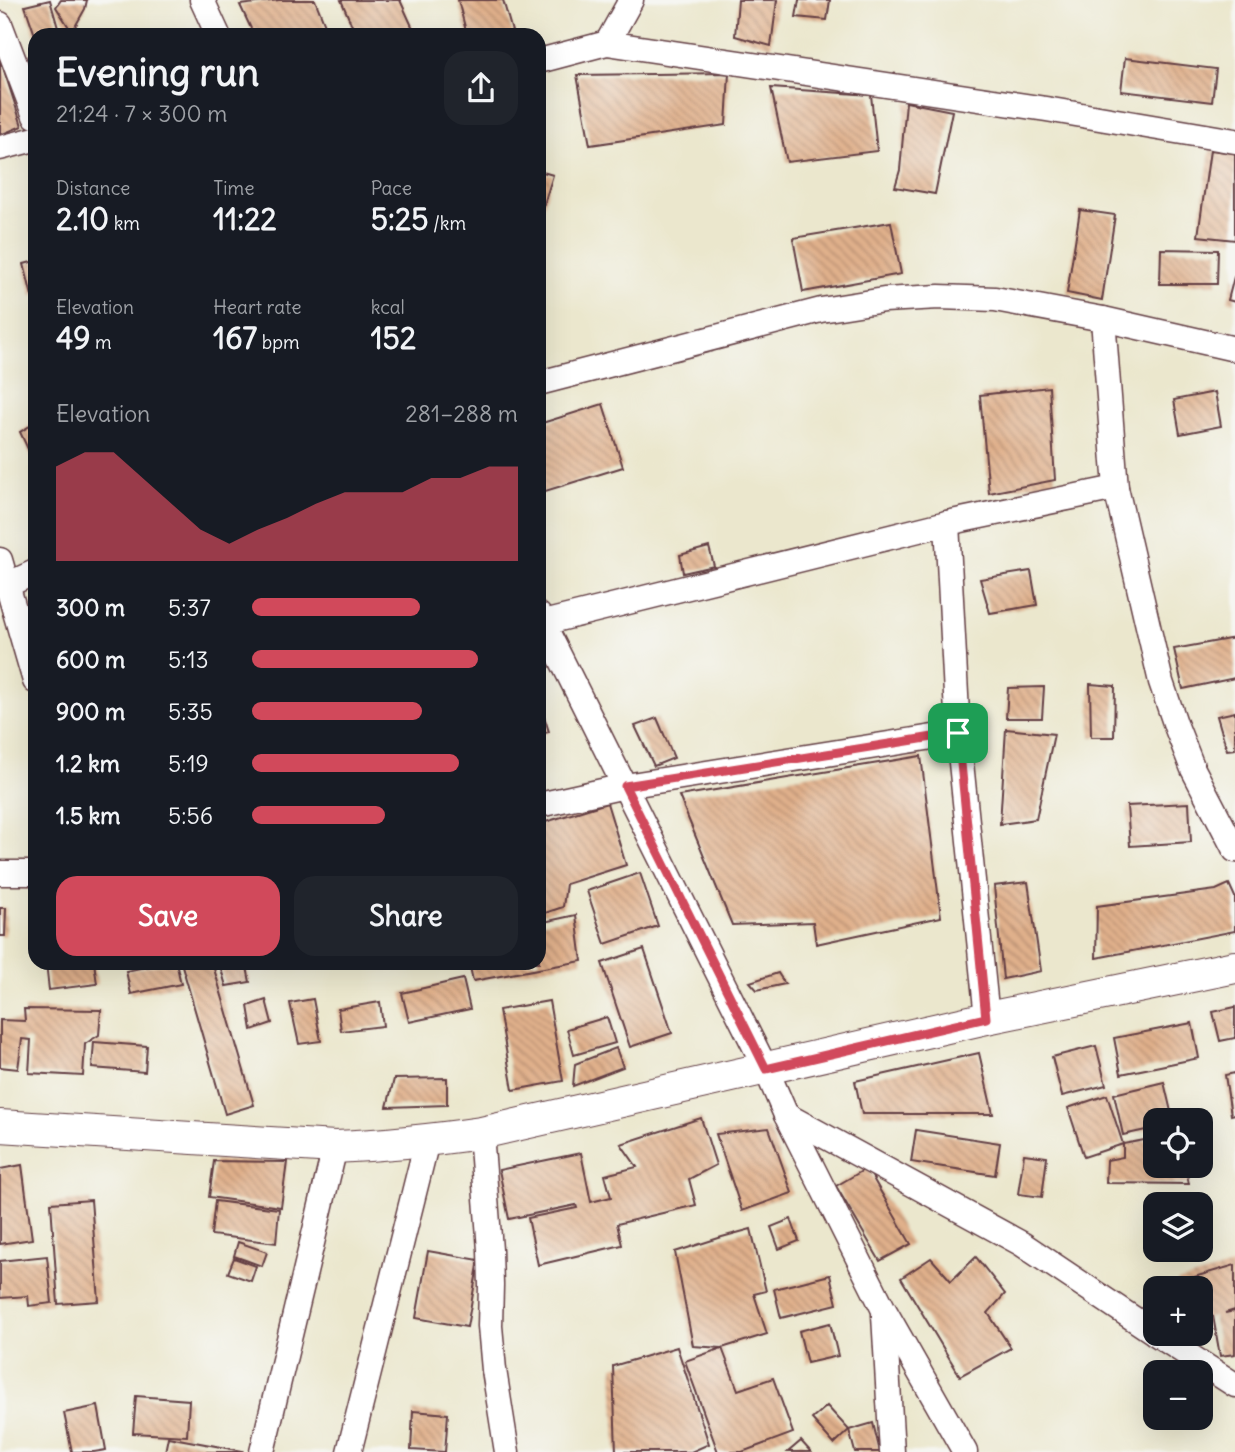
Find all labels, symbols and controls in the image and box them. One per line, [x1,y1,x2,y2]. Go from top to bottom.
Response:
text: Evening run [56,49,259,96]
button: share [444,51,518,125]
text: 21:24 · 7 × 300 m [56,99,227,128]
text: Distance [56,176,130,200]
text: Time [213,176,254,200]
text: Pace [371,176,412,200]
text: 2.10 [56,200,109,238]
text: 11:22 [213,200,277,238]
text: 5:25 [371,200,428,238]
text: km [109,211,140,235]
text: /km [428,211,466,235]
text: Elevation [56,295,134,319]
text: Heart rate [213,295,301,319]
text: kcal [371,295,405,319]
text: 49 [56,319,91,357]
text: 167 [213,319,257,357]
text: 152 [371,319,416,357]
text: m [91,330,112,354]
text: bpm [257,330,300,354]
text: Elevation [56,399,150,428]
text: 281–288 m [405,399,518,428]
text: 300 m [56,593,125,622]
text: 5:37 [168,593,211,622]
text: 600 m [56,645,125,674]
text: 5:13 [168,645,209,674]
text: 900 m [56,697,125,726]
text: 5:35 [168,697,213,726]
pin [928,703,988,763]
icon: arrive [939,714,977,752]
text: 1.2 km [56,749,120,778]
text: 5:19 [168,749,209,778]
text: 1.5 km [56,801,121,830]
text: 5:56 [168,801,213,830]
button: Save [56,876,280,956]
button: Share [294,876,518,956]
map controls [1143,1108,1213,1430]
button: locate [1143,1108,1213,1178]
button: layers [1143,1192,1213,1262]
button: + [1143,1276,1213,1346]
button: − [1143,1360,1213,1430]

